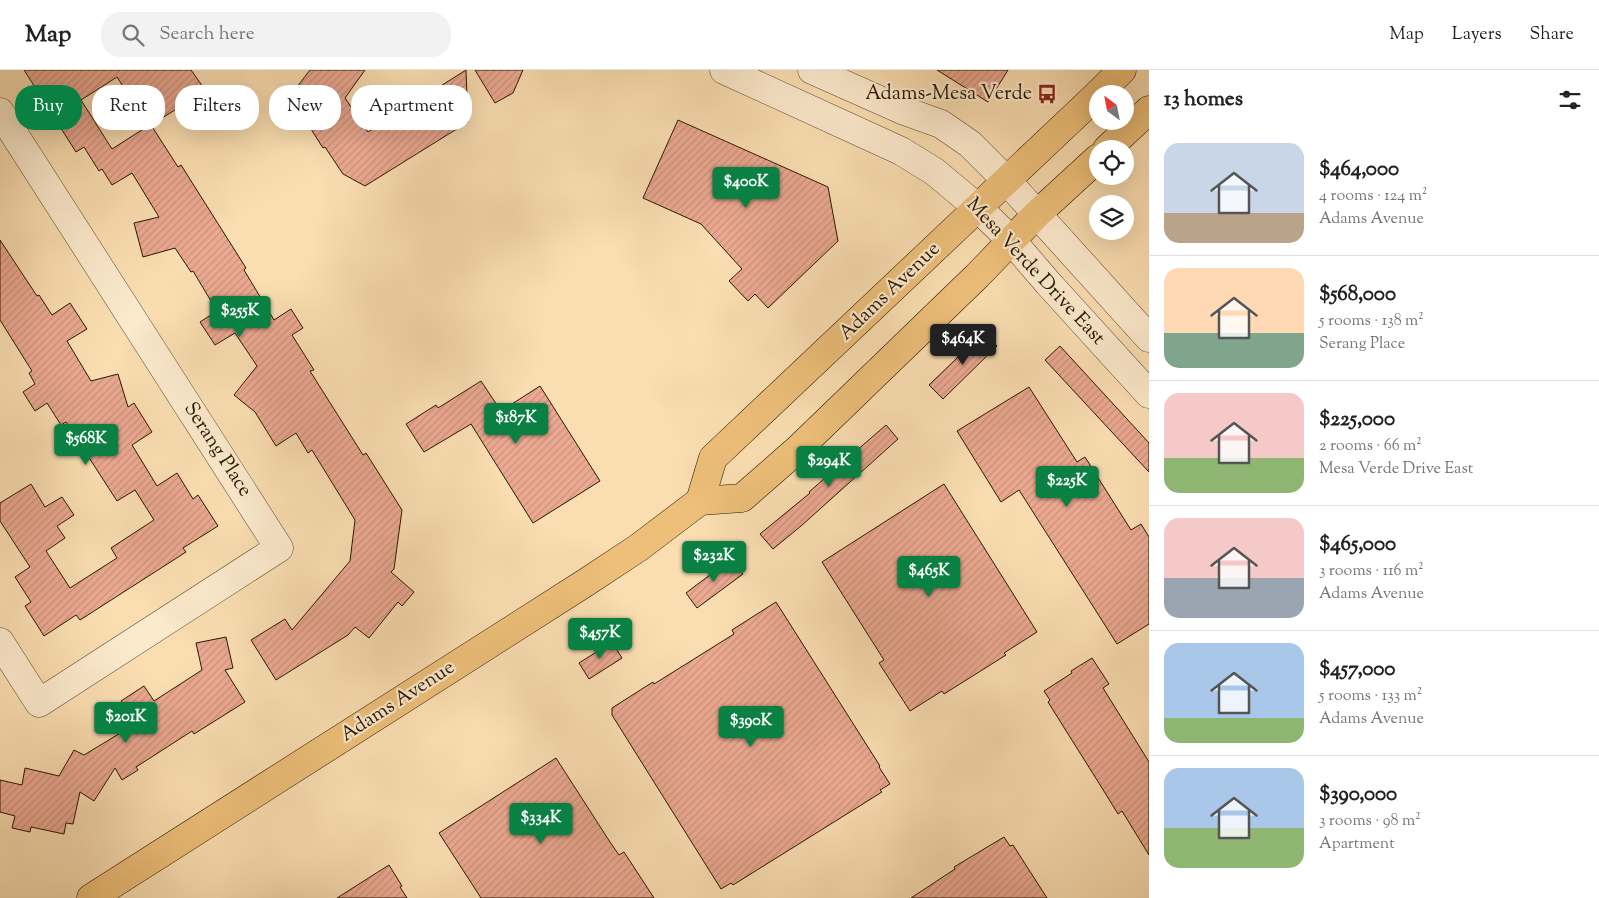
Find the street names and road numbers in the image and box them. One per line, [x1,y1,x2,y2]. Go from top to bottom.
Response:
street label: Mesa Verde Drive East [959,192,1111,353]
street label: Adams Avenue [833,236,947,348]
street label: Serang Place [175,397,259,503]
street label: Adams Avenue [335,654,461,750]

